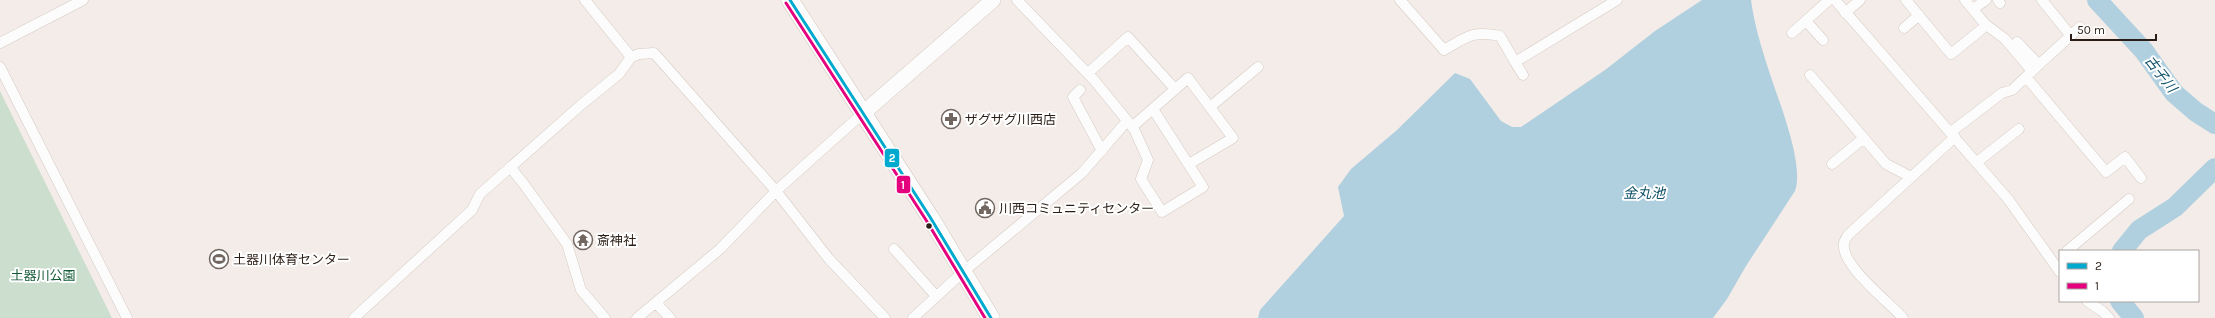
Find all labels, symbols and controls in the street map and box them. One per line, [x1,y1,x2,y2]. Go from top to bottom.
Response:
scale bar [2071,16,2156,42]
text: 50 m [2077,23,2105,37]
water label: 古子川 [2141,53,2181,98]
pharmacy icon: ザグザグ川西店 [940,108,962,130]
place label: ザグザグ川西店 [965,112,1056,127]
line badge: 2 [884,148,900,168]
text: 2 [889,152,896,165]
line badge: 1 [896,175,911,194]
text: 1 [901,179,905,192]
water label: 金丸池 [1623,185,1667,202]
public building icon: 川西コミュニティセンター [974,197,996,219]
place label: 川西コミュニティセンター [999,201,1154,216]
unlabelled marker [924,221,934,231]
temple icon: 斎神社 [572,229,594,251]
place label: 斎神社 [597,233,636,248]
sports icon: 土器川体育センター [208,248,230,270]
legend [2059,250,2199,302]
place label: 土器川体育センター [233,252,350,267]
text: 2 [2095,259,2102,273]
park label: 土器川公園 [10,268,76,283]
text: 1 [2095,279,2099,293]

